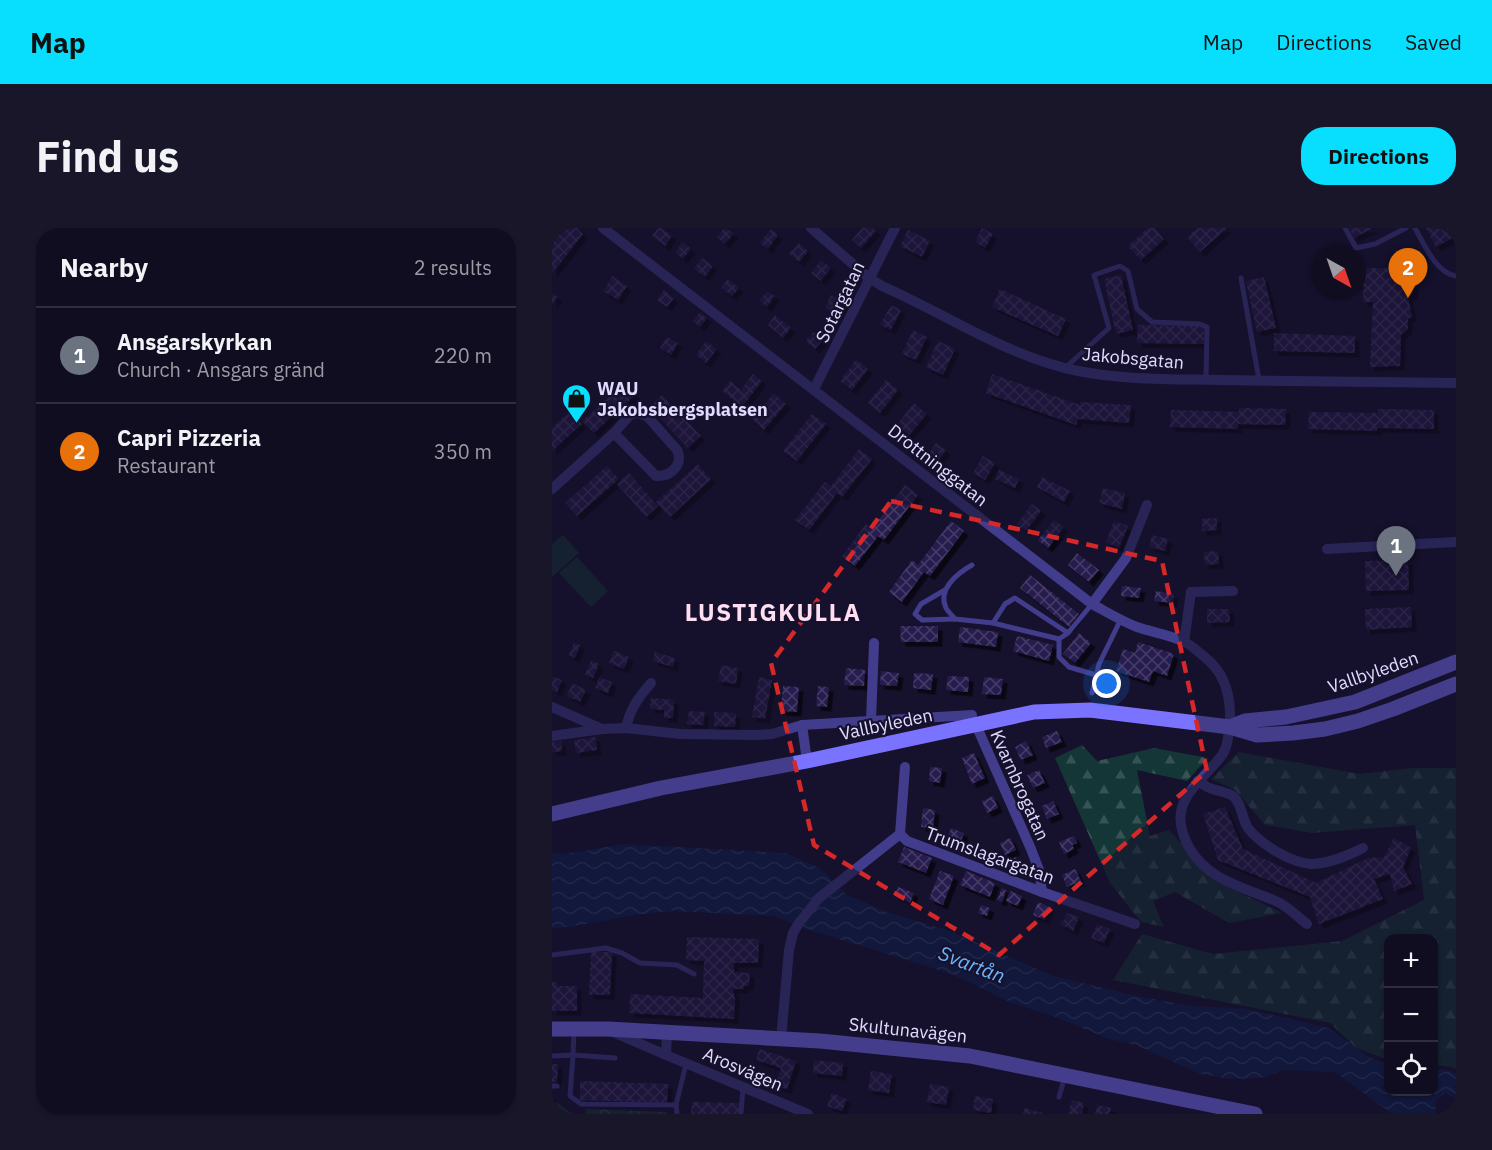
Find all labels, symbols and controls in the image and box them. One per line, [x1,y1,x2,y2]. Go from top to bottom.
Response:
text: Map [30,24,86,61]
text: Map [1203,28,1243,56]
text: Directions [1276,28,1372,56]
text: Saved [1405,28,1462,56]
button: Directions [1301,127,1456,185]
text: Find us [36,129,179,184]
north arrow [1312,246,1366,300]
pin: 2 [1388,248,1428,298]
text: Nearby [60,250,148,284]
text: 2 results [414,254,492,281]
street label: Sotargatan [810,257,870,347]
text: Ansgarskyrkan [117,327,272,356]
text: 1 [74,342,86,369]
text: 220 m [434,342,492,369]
street label: Jakobsgatan [1081,342,1185,374]
text: Church · Ansgars gränd [117,356,325,383]
place label: WAU Jakobsbergsplatsen [597,377,768,421]
shop icon: WAU Jakobsbergsplatsen [560,382,592,424]
street label: Drottninggatan [883,419,993,511]
text: Capri Pizzeria [117,423,261,452]
text: 2 [74,438,86,465]
text: 350 m [434,438,492,465]
text: Restaurant [117,452,215,479]
pin: 1 [1376,526,1416,576]
district label: LUSTIGKULLA [685,596,861,628]
street label: Vallbyleden [1325,646,1421,698]
your location [1092,669,1121,698]
street label: Vallbyleden [837,703,935,745]
street label: Kvarnbrogatan [985,726,1055,844]
street label: Trumslagargatan [922,821,1058,889]
map controls [1384,934,1438,1096]
button: + [1384,934,1438,988]
water label: Svartån [935,939,1009,989]
button: − [1384,988,1438,1042]
street label: Skultunavägen [848,1012,968,1048]
street label: Arosvägen [700,1042,786,1096]
button: locate [1384,1042,1438,1096]

